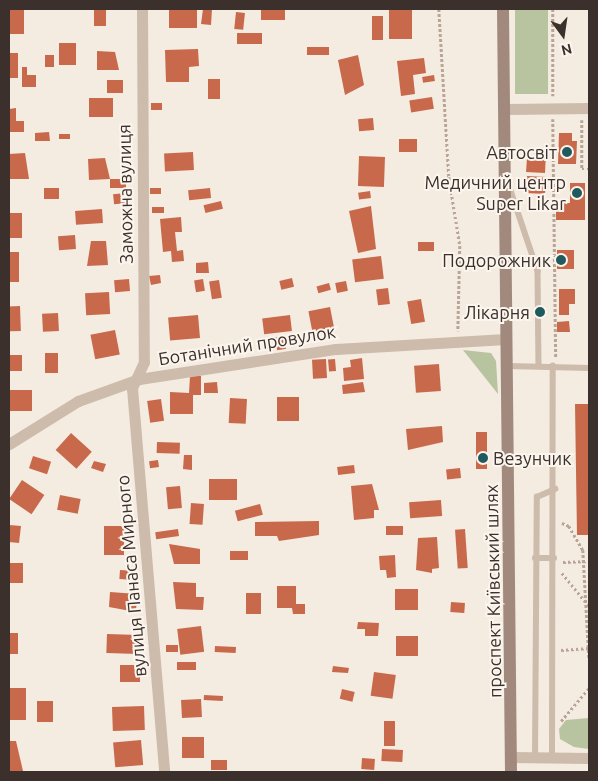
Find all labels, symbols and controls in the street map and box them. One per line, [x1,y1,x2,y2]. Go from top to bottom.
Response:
north arrow [538,10,588,60]
text: N [560,41,574,59]
street label: Заможна вулиця [113,124,137,264]
place label: Автосвіт [486,141,557,163]
marker: Автосвіт [561,146,573,158]
place label: Медичний центр Super Likar [424,172,566,214]
marker: Медичний центр Super Likar [570,186,584,200]
place label: Подорожник [442,249,551,271]
marker: Подорожник [555,254,567,266]
place label: Лікарня [464,301,530,323]
marker: Лікарня [534,306,546,318]
street label: Ботанічний провулок [157,320,337,370]
place label: Везунчик [493,447,572,469]
marker: Везунчик [477,452,489,464]
street label: вулиця Панаса Мирного [111,474,151,678]
street label: проспект Київський шлях [480,484,506,698]

